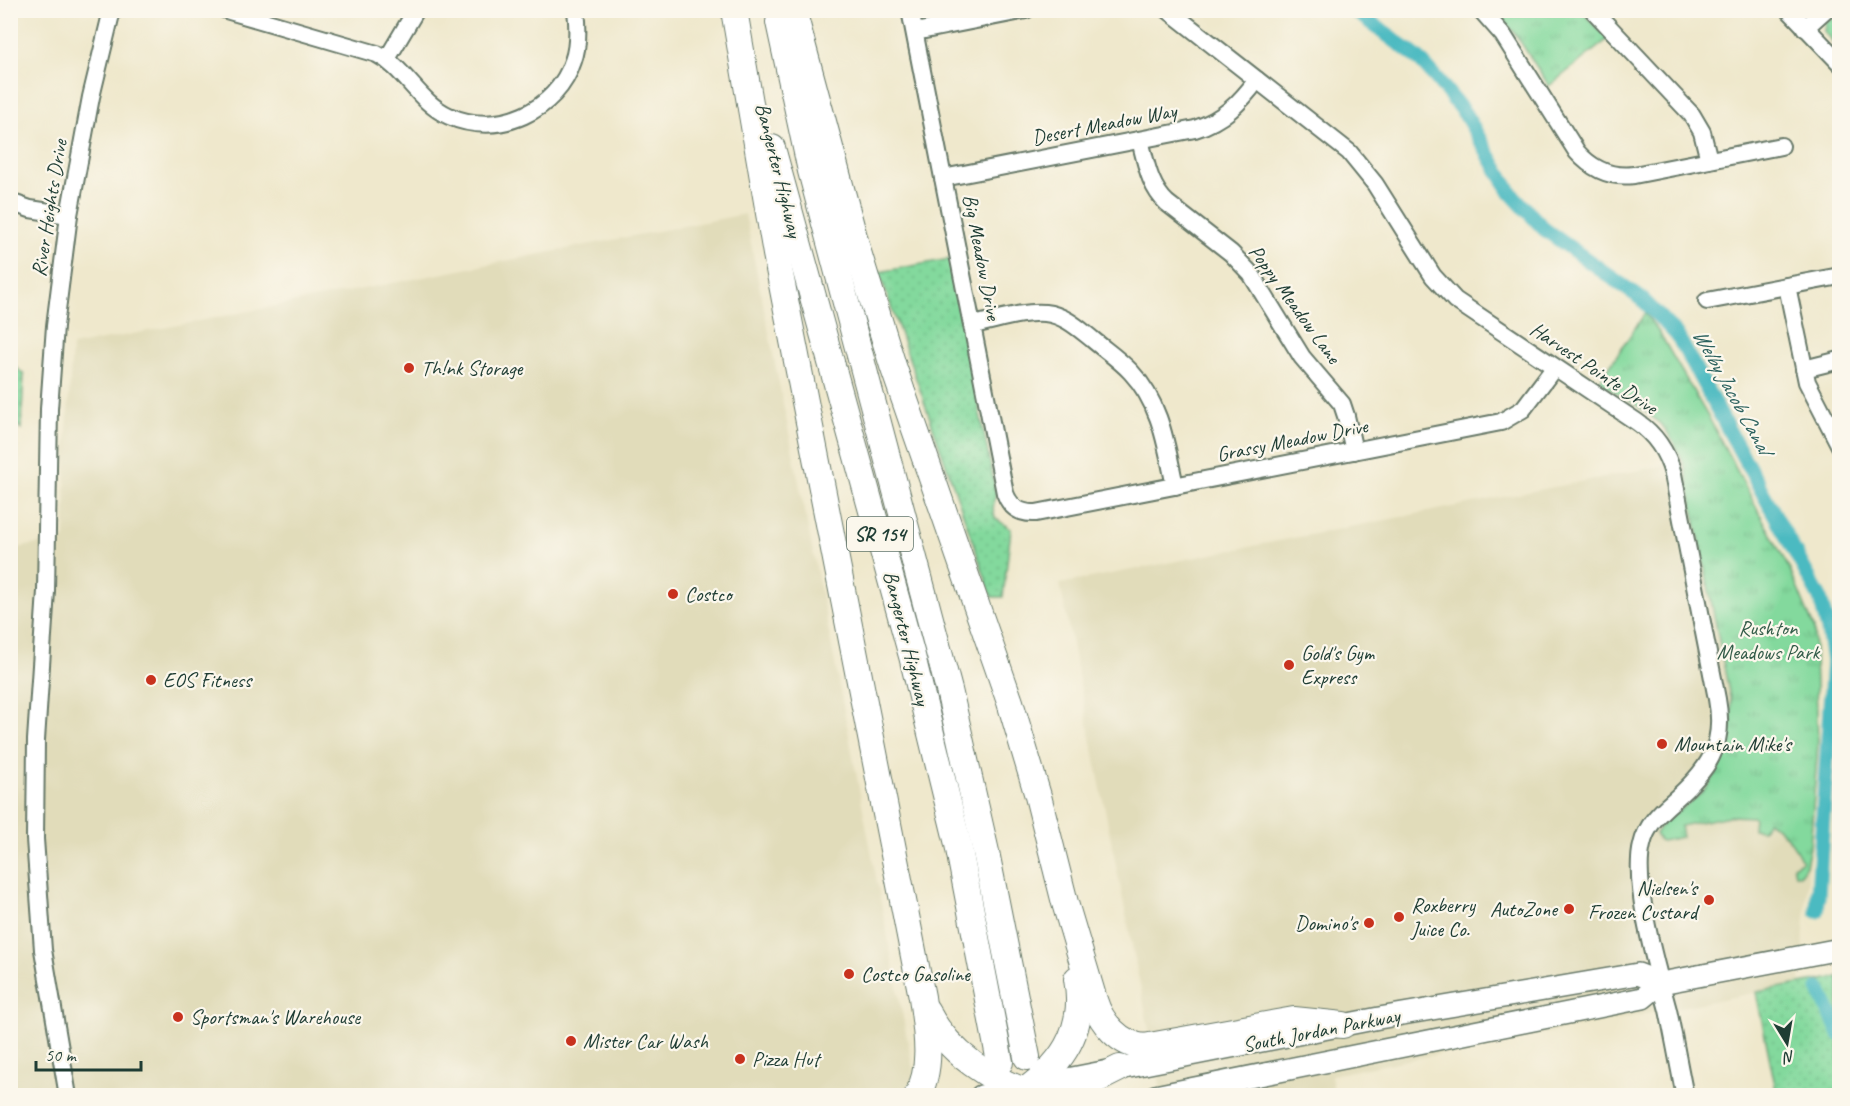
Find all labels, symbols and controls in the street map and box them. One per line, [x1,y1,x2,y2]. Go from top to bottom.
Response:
street label: Desert Meadow Way [1030,97,1180,151]
street label: Bangerter Highway [750,100,809,242]
street label: River Heights Drive [25,136,73,278]
street label: Big Meadow Drive [957,192,1007,323]
street label: Poppy Meadow Lane [1243,240,1347,369]
street label: Harvest Pointe Drive [1525,316,1664,421]
water label: Welby Jacob Canal [1686,324,1781,465]
place label: Th!nk Storage [421,355,523,381]
marker: Th!nk Storage [402,361,416,375]
street label: Grassy Meadow Drive [1214,412,1371,467]
road number: SR 154 [847,517,913,551]
street label: Bangerter Highway [878,568,937,710]
place label: Costco [685,581,734,607]
marker: Costco [666,587,680,601]
park label: Rushton Meadows Park [1717,615,1821,665]
place label: Gold's Gym Express [1301,640,1376,690]
marker: Gold's Gym Express [1282,658,1296,672]
place label: EOS Fitness [163,667,253,693]
marker: EOS Fitness [144,673,158,687]
place label: Mountain Mike's [1674,731,1793,757]
marker: Mountain Mike's [1655,737,1669,751]
place label: Nielsen's Frozen Custard [1588,875,1701,925]
place label: Roxberry Juice Co. [1410,892,1477,942]
marker: Nielsen's Frozen Custard [1702,893,1716,907]
place label: AutoZone [1490,896,1559,922]
marker: AutoZone [1562,902,1576,916]
place label: Domino's [1295,910,1359,936]
marker: Roxberry Juice Co. [1392,910,1406,924]
marker: Domino's [1362,916,1376,930]
place label: Costco Gasoline [861,961,971,987]
marker: Costco Gasoline [842,967,856,981]
street label: South Jordan Parkway [1240,1002,1403,1058]
place label: Sportsman's Warehouse [190,1004,361,1030]
marker: Sportsman's Warehouse [171,1010,185,1024]
north arrow [1757,1013,1817,1073]
place label: Mister Car Wash [583,1028,708,1054]
scale bar [36,1034,141,1072]
marker: Mister Car Wash [564,1034,578,1048]
text: 50 m [45,1044,78,1066]
place label: Pizza Hut [752,1046,822,1072]
text: N [1780,1046,1796,1068]
marker: Pizza Hut [733,1052,747,1066]

